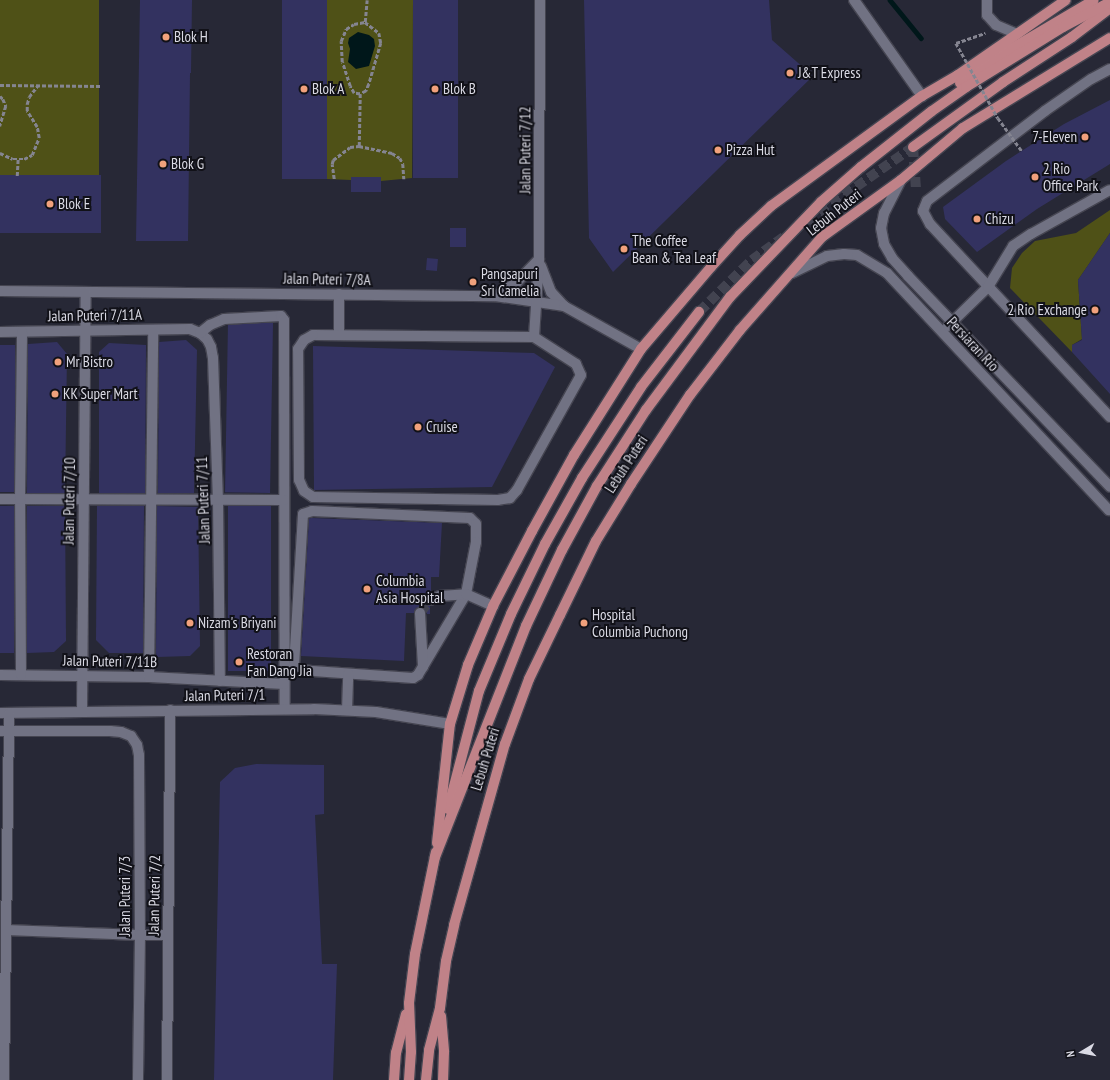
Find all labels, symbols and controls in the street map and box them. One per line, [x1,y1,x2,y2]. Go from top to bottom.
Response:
place label: Blok H [174,28,208,46]
marker: Blok H [161,32,171,42]
place label: J&T Express [798,64,861,82]
marker: J&T Express [785,68,795,78]
place label: Blok A [312,80,345,98]
place label: Blok B [443,80,476,98]
marker: Blok A [299,84,309,94]
marker: Blok B [430,84,440,94]
street label: Jalan Puteri 7/12 [516,106,534,194]
place label: 7-Eleven [1032,128,1077,146]
marker: 7-Eleven [1080,132,1090,142]
place label: Pizza Hut [726,141,775,159]
marker: Pizza Hut [713,145,723,155]
place label: Blok G [171,155,204,173]
marker: Blok G [158,159,168,169]
place label: 2 Rio Office Park [1043,159,1098,194]
marker: 2 Rio Office Park [1030,172,1040,182]
street label: Lebuh Puteri [803,185,865,239]
place label: Blok E [58,195,90,213]
marker: Blok E [45,199,55,209]
place label: Chizu [985,210,1014,228]
marker: Chizu [972,214,982,224]
place label: The Coffee Bean & Tea Leaf [632,231,716,266]
marker: The Coffee Bean & Tea Leaf [619,244,629,254]
place label: Pangsapuri Sri Camelia [481,264,539,299]
street label: Jalan Puteri 7/8A [283,269,371,289]
marker: Pangsapuri Sri Camelia [468,277,478,287]
place label: 2 Rio Exchange [1007,301,1087,319]
street label: Jalan Puteri 7/11A [48,305,142,325]
marker: 2 Rio Exchange [1090,305,1100,315]
street label: Persiaran Rio [943,313,1003,375]
place label: Mr Bistro [66,353,113,371]
marker: Mr Bistro [53,357,63,367]
place label: KK Super Mart [63,385,138,403]
marker: KK Super Mart [50,389,60,399]
place label: Cruise [426,418,458,436]
marker: Cruise [413,422,423,432]
street label: Lebuh Puteri [601,432,651,496]
street label: Jalan Puteri 7/11 [192,456,214,544]
street label: Jalan Puteri 7/10 [59,457,79,545]
place label: Columbia Asia Hospital [376,571,444,606]
marker: Columbia Asia Hospital [361,583,373,595]
place label: Hospital Columbia Puchong [592,605,688,640]
place label: Nizam's Briyani [198,614,277,632]
marker: Nizam's Briyani [185,618,195,628]
marker: Hospital Columbia Puchong [579,618,589,628]
place label: Restoran Fan Dang Jia [247,644,312,679]
street label: Jalan Puteri 7/11B [63,651,157,671]
marker: Restoran Fan Dang Jia [234,657,244,667]
street label: Jalan Puteri 7/1 [185,685,265,705]
street label: Lebuh Puteri [467,725,503,793]
street label: Jalan Puteri 7/2 [144,855,164,935]
street label: Jalan Puteri 7/3 [116,856,134,936]
north arrow [1062,1032,1102,1072]
text: N [1063,1050,1078,1058]

